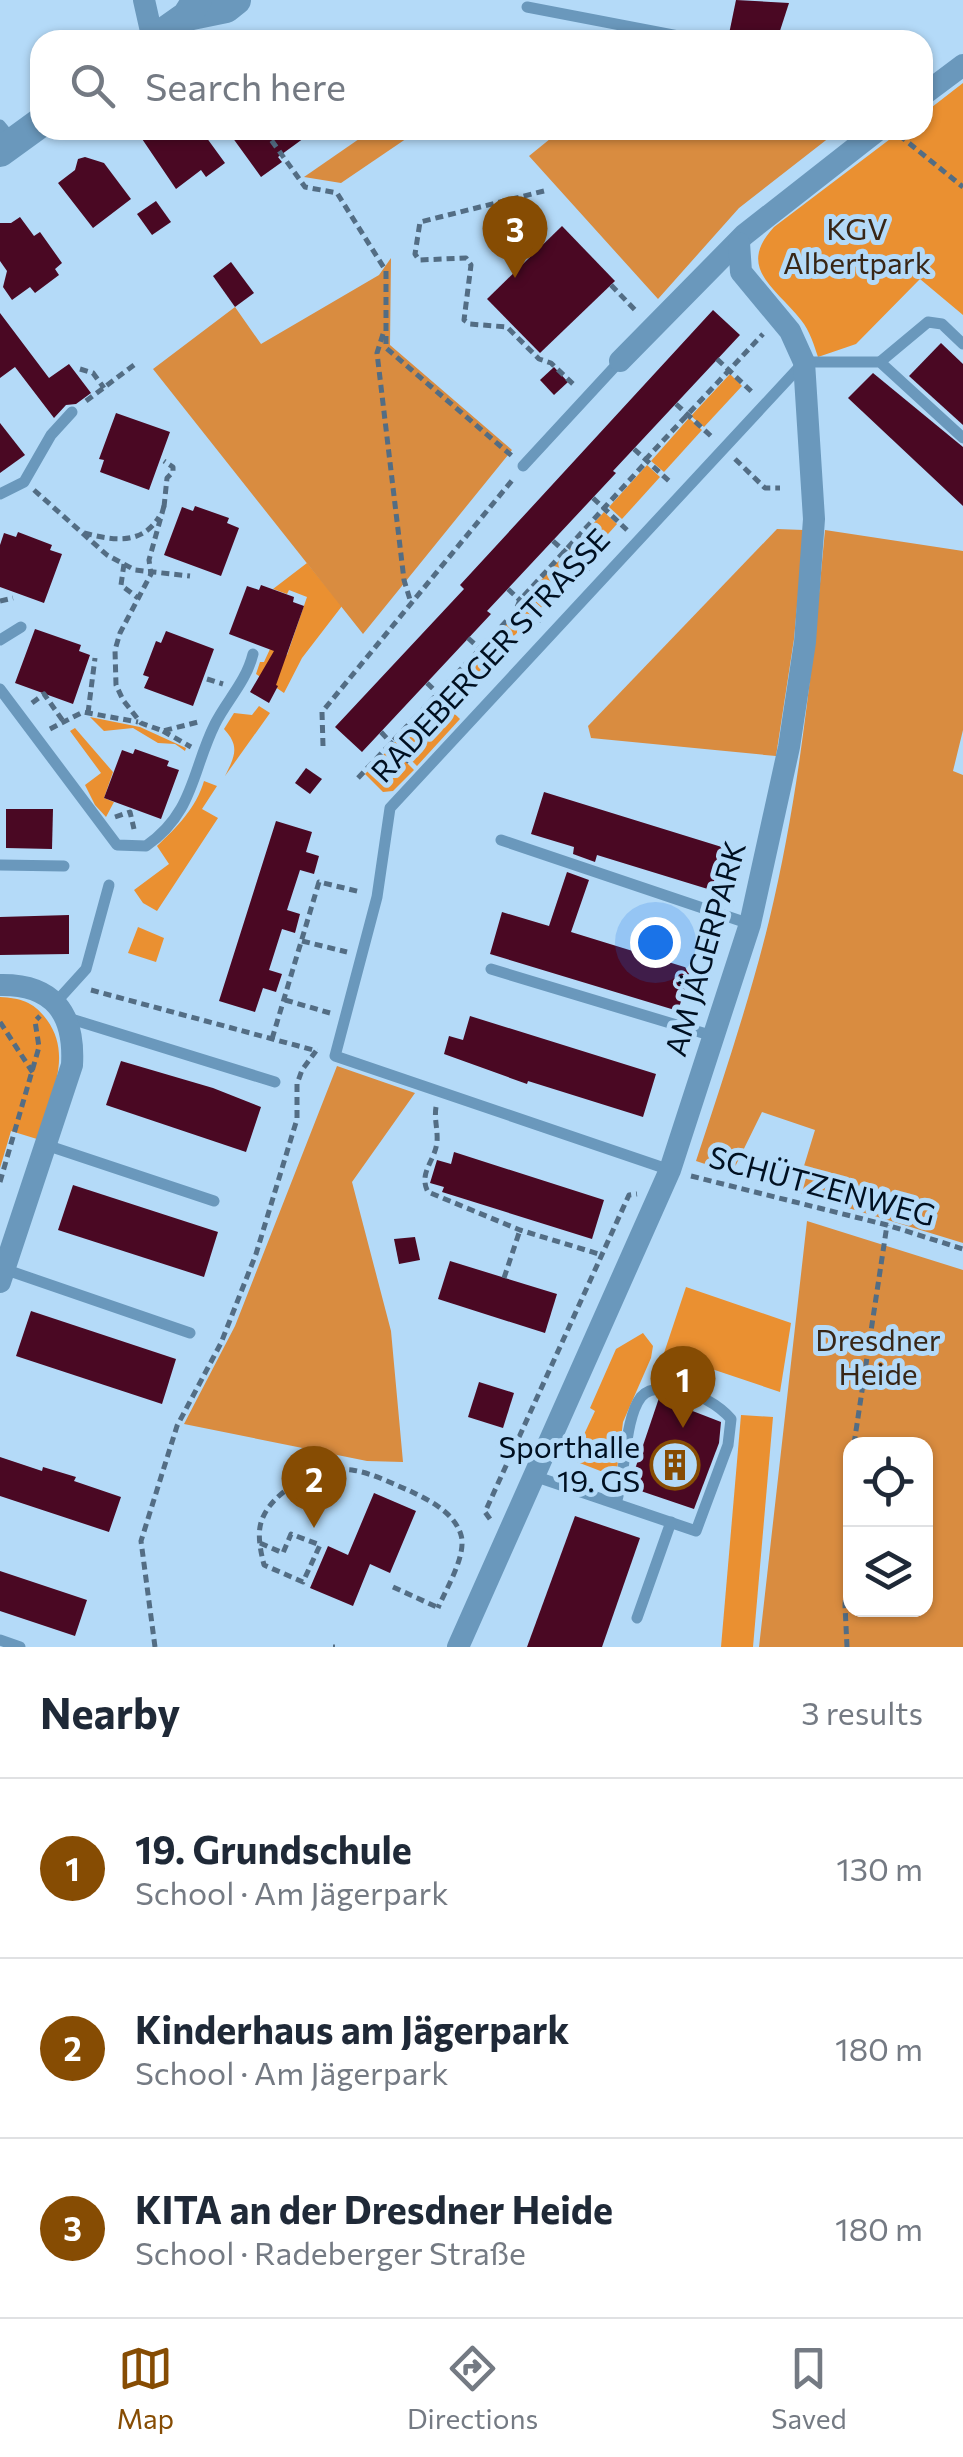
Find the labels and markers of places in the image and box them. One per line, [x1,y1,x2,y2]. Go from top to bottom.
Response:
pin: 3 [482,196,548,278]
pin: 1 [650,1346,716,1428]
place label: Sporthalle 19. GS [499,1427,640,1498]
building icon: Sporthalle 19. GS [649,1439,701,1491]
pin: 2 [282,1446,346,1528]

